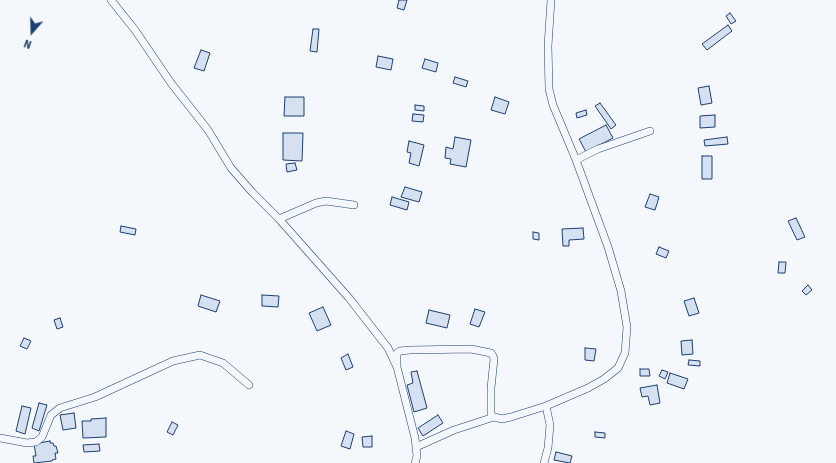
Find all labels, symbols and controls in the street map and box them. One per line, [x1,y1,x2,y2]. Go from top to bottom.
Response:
north arrow [12,12,52,52]
text: N [22,35,34,52]

